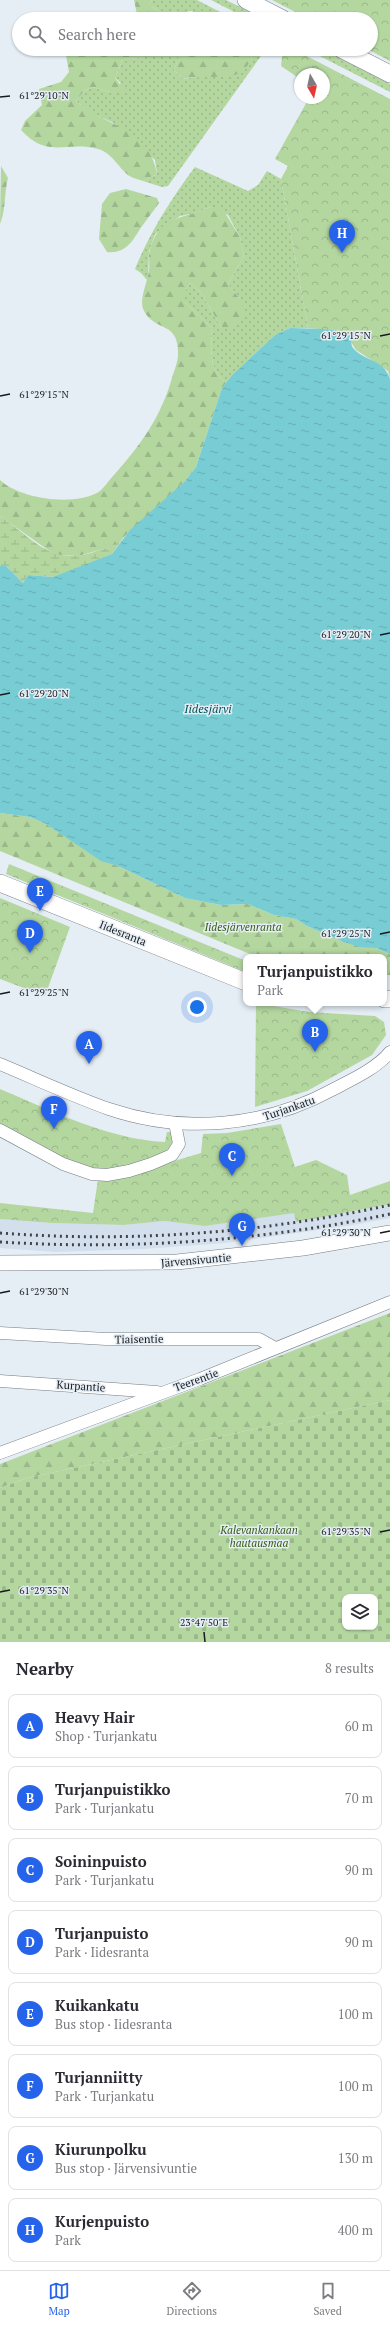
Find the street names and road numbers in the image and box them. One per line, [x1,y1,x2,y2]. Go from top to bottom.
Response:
street label: Iidesranta [97,917,149,949]
street label: Turjankatu [261,1092,317,1123]
street label: Järvensivuntie [160,1250,232,1270]
street label: Tiaisentie [115,1332,164,1346]
street label: Teerentie [172,1365,221,1395]
street label: Kurpantie [56,1377,106,1395]

